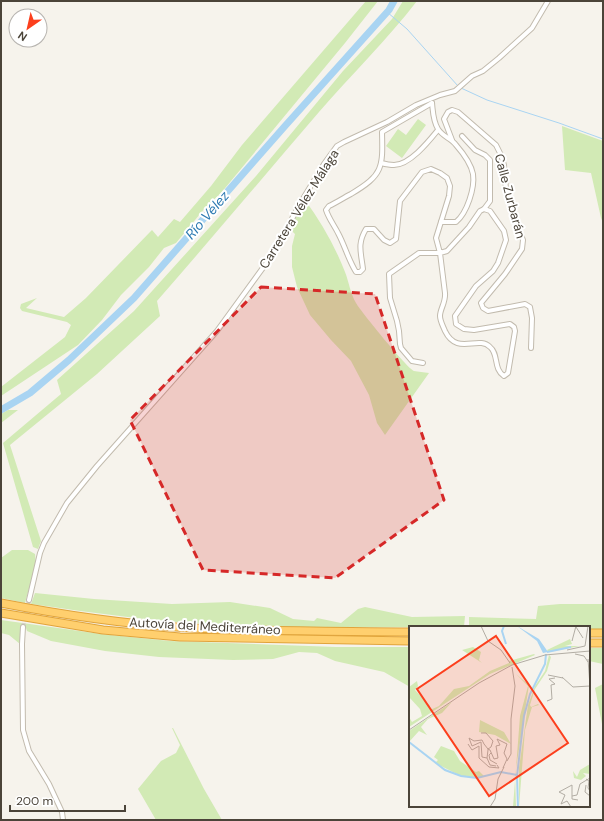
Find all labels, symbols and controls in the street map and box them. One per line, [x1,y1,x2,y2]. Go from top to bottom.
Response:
north arrow [8,8,48,48]
text: N [15,28,30,44]
street label: Carretera Vélez Málaga [255,146,343,272]
street label: Calle Zurbarán [491,152,529,240]
water label: Río Vélez [181,187,233,243]
street label: Autovía del Mediterráneo [129,614,281,638]
inset map [409,626,590,807]
scale bar [10,787,125,813]
text: 200 m [16,793,53,809]

